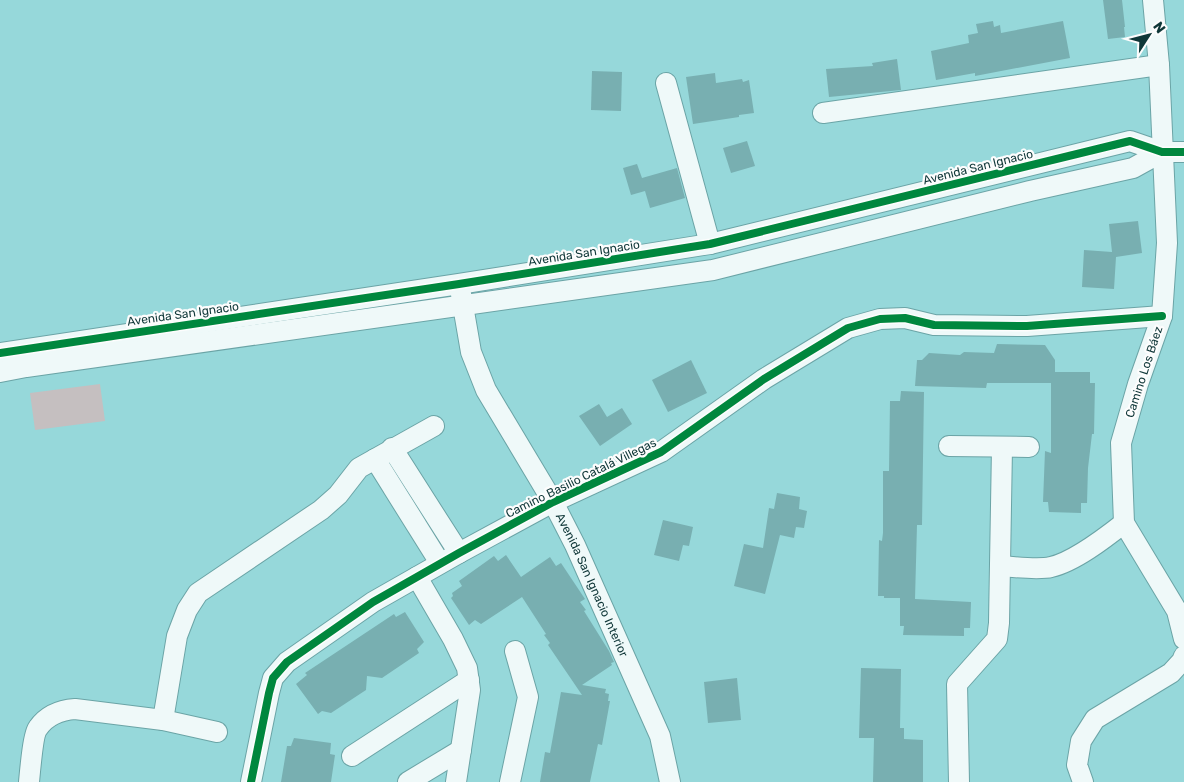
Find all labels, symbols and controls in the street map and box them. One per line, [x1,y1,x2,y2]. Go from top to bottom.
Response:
north arrow [1124,10,1174,60]
text: N [1149,19,1169,37]
street label: Avenida San Ignacio [922,147,1034,187]
street label: Avenida San Ignacio [527,237,641,269]
street label: Avenida San Ignacio [126,299,240,329]
street label: Camino Los Báez [1123,325,1165,419]
street label: Camino Basilio Catalá Villegas [503,435,659,521]
street label: Avenida San Ignacio Interior [553,511,631,660]

